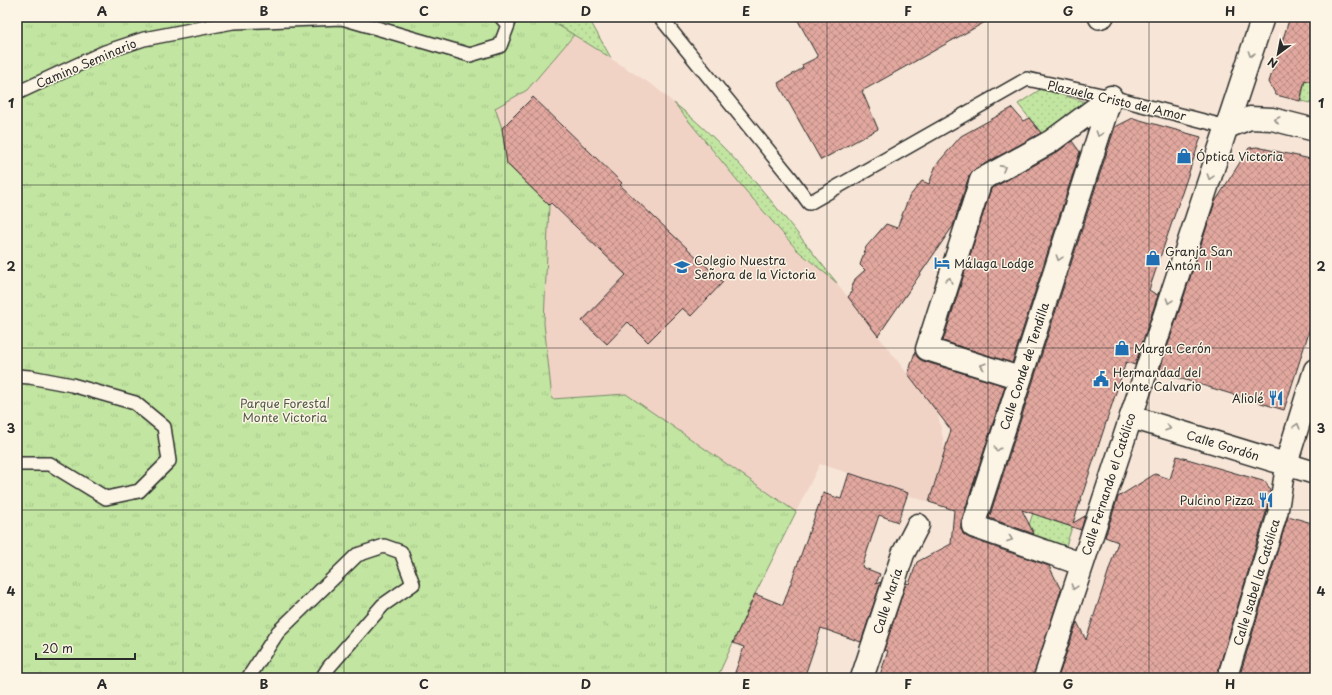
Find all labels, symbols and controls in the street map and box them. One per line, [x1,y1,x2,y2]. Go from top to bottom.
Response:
text: A [97,1,107,20]
text: B [260,1,269,20]
text: C [419,1,429,20]
text: D [581,1,591,20]
text: E [742,1,750,20]
text: F [904,1,912,20]
text: G [1063,1,1073,20]
text: H [1225,1,1235,20]
street label: Camino Seminario [33,34,139,92]
north arrow [1258,34,1298,74]
one-way arrow [1247,50,1256,57]
text: N [1264,53,1281,72]
street label: Plazuela Cristo del Amor [1046,75,1189,125]
text: 1 [8,93,14,112]
text: 1 [1318,93,1324,112]
one-way arrow [1274,117,1280,125]
one-way arrow [1095,131,1104,138]
shop icon: Óptica Victoria [1175,147,1193,165]
place label: Óptica Victoria [1196,147,1284,165]
one-way arrow [999,166,1006,173]
one-way arrow [1206,174,1215,181]
place label: Granja San Antón II [1165,242,1233,274]
shop icon: Granja San Antón II [1144,249,1162,267]
place label: Colegio Nuestra Señora de la Victoria [694,251,816,283]
hotel icon: Málaga Lodge [933,254,951,272]
place label: Málaga Lodge [954,254,1034,272]
one-way arrow [1055,254,1064,261]
text: 2 [6,256,16,275]
text: 2 [1316,256,1326,275]
school or university icon: Colegio Nuestra Señora de la Victoria [673,258,691,276]
one-way arrow [945,277,953,284]
one-way arrow [1165,297,1174,304]
street label: Calle Conde de Tendilla [995,299,1053,432]
shop icon: Marga Cerón [1113,339,1131,357]
place label: Marga Cerón [1134,339,1211,357]
one-way arrow [979,363,986,371]
place label: Hermandad del Monte Calvario [1113,363,1202,395]
public building icon: Hermandad del Monte Calvario [1092,370,1110,388]
place label: Aliolé [1232,389,1264,407]
restaurant icon: Aliolé [1267,389,1285,407]
park label: Parque Forestal Monte Victoria [240,394,330,426]
street label: Calle Fernando el Católico [1076,410,1140,558]
text: 3 [7,418,16,437]
text: 3 [1317,418,1326,437]
one-way arrow [1164,423,1171,432]
one-way arrow [1292,423,1301,430]
street label: Calle Gordón [1184,425,1262,465]
one-way arrow [994,445,1002,452]
place label: Pulcino Pizza [1180,491,1255,509]
restaurant icon: Pulcino Pizza [1257,491,1275,509]
street label: Calle Isabel la Católica [1228,516,1284,648]
one-way arrow [1006,534,1013,543]
street label: Calle María [868,565,906,636]
text: 4 [7,581,16,600]
text: 4 [1317,581,1326,600]
one-way arrow [1070,583,1079,590]
scale bar [36,635,135,661]
text: 20 m [42,639,73,657]
text: A [97,674,107,693]
text: B [260,674,269,693]
text: C [419,674,429,693]
text: D [581,674,591,693]
text: E [742,674,750,693]
text: F [904,674,912,693]
text: G [1063,674,1073,693]
text: H [1225,674,1235,693]

